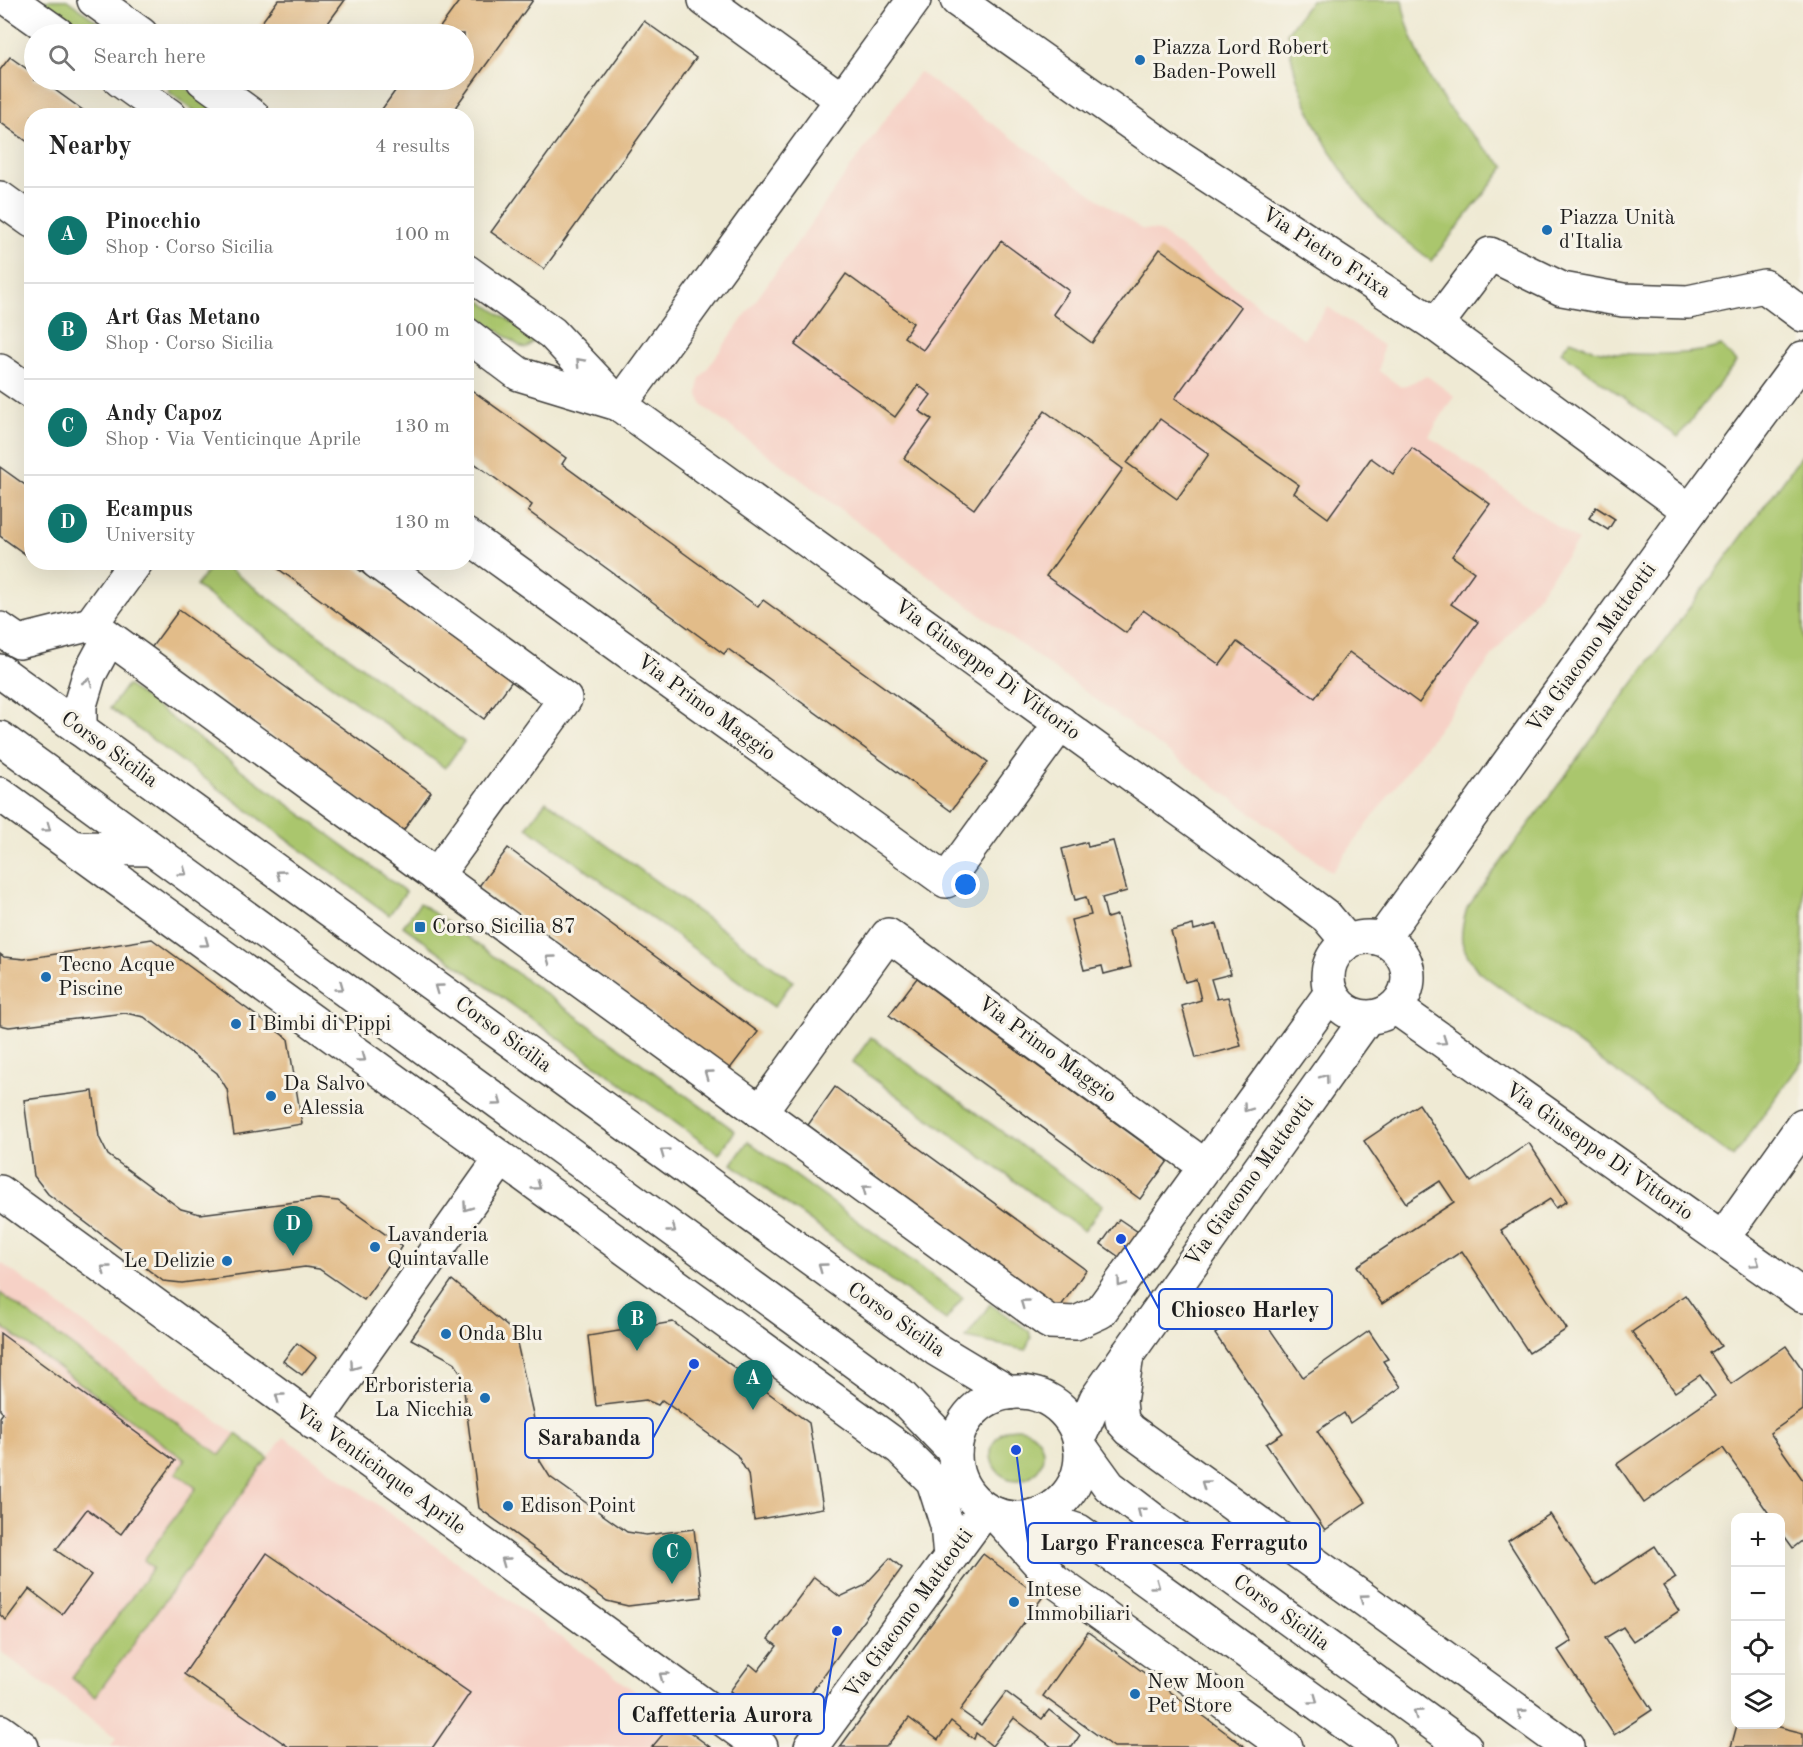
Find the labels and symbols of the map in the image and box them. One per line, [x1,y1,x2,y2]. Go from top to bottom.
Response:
place label: Piazza Lord Robert Baden-Powell [1152,38,1329,83]
marker: Piazza Lord Robert Baden-Powell [1133,53,1147,67]
street label: Via Pietro Frixa [1258,204,1394,302]
place label: Piazza Unità d'Italia [1559,208,1675,253]
marker: Piazza Unità d'Italia [1540,223,1554,237]
one-way arrow [576,359,587,370]
street label: Via Giacomo Matteotti [1524,559,1660,737]
street label: Via Giuseppe Di Vittorio [890,596,1084,744]
street label: Via Primo Maggio [633,651,779,765]
one-way arrow [80,677,93,688]
street label: Corso Sicilia [57,708,161,792]
one-way arrow [41,821,52,832]
one-way arrow [176,865,187,876]
one-way arrow [275,870,286,881]
your location [951,870,980,899]
place label: Corso Sicilia 87 [432,917,576,938]
marker: Corso Sicilia 87 [413,920,427,934]
one-way arrow [198,936,209,947]
place label: Tecno Acque Piscine [58,955,175,1000]
one-way arrow [546,955,557,966]
marker: Tecno Acque Piscine [39,970,53,984]
one-way arrow [334,980,345,991]
one-way arrow [433,985,444,996]
street label: Corso Sicilia [451,993,555,1077]
street label: Via Primo Maggio [974,993,1120,1107]
place label: I Bimbi di Pippi [248,1014,391,1035]
marker: I Bimbi di Pippi [229,1017,243,1031]
one-way arrow [1436,1034,1447,1045]
one-way arrow [356,1051,367,1062]
one-way arrow [704,1070,715,1081]
one-way arrow [1317,1073,1328,1084]
place label: Da Salvo e Alessia [283,1074,365,1119]
street label: Via Giuseppe Di Vittorio [1501,1079,1697,1225]
marker: Da Salvo e Alessia [264,1089,278,1103]
street label: Via Giacomo Matteotti [1182,1093,1318,1271]
one-way arrow [491,1095,502,1106]
one-way arrow [1243,1102,1254,1113]
one-way arrow [659,1148,670,1159]
one-way arrow [530,1178,541,1189]
one-way arrow [861,1185,872,1196]
one-way arrow [463,1201,474,1212]
pin: D [274,1206,312,1256]
one-way arrow [666,1222,677,1233]
place label: Lavanderia Quintavalle [387,1225,489,1270]
marker: Lavanderia Quintavalle [368,1240,382,1254]
place label: Le Delizie [123,1251,215,1272]
marker: Le Delizie [220,1254,234,1268]
one-way arrow [1750,1256,1761,1267]
one-way arrow [817,1263,828,1274]
one-way arrow [101,1266,112,1277]
one-way arrow [1117,1277,1128,1288]
street label: Corso Sicilia [843,1279,949,1361]
callout: Chiosco Harley [1159,1289,1332,1329]
one-way arrow [1019,1299,1030,1310]
text: Chiosco Harley [1171,1300,1320,1322]
pin: B [618,1302,656,1351]
place label: Onda Blu [458,1324,543,1345]
marker: Onda Blu [439,1327,453,1341]
one-way arrow [350,1360,361,1371]
pin: A [734,1360,772,1410]
place label: Erboristeria La Nicchia [364,1376,473,1421]
marker: Erboristeria La Nicchia [478,1391,492,1405]
one-way arrow [275,1393,286,1404]
street label: Via Venticinque Aprile [291,1401,469,1539]
callout: Sarabanda [525,1418,653,1458]
text: Sarabanda [537,1428,641,1450]
one-way arrow [1200,1480,1211,1491]
place label: Edison Point [520,1496,636,1517]
marker: Edison Point [501,1499,515,1513]
one-way arrow [1137,1507,1148,1518]
callout: Largo Francesca Ferraguto [1028,1523,1320,1563]
street label: Via Giacomo Matteotti [841,1525,977,1703]
text: Largo Francesca Ferraguto [1040,1533,1308,1555]
pin: C [652,1534,692,1584]
one-way arrow [501,1557,512,1568]
street label: Corso Sicilia [1229,1571,1333,1655]
one-way arrow [1150,1578,1161,1589]
place label: Intese Immobiliari [1026,1580,1130,1625]
marker: Intese Immobiliari [1007,1595,1021,1609]
one-way arrow [1358,1595,1369,1606]
one-way arrow [658,1672,669,1683]
place label: New Moon Pet Store [1147,1672,1245,1717]
marker: New Moon Pet Store [1128,1687,1142,1701]
one-way arrow [1307,1693,1318,1704]
callout: Caffetteria Aurora [619,1694,824,1734]
text: Caffetteria Aurora [631,1705,813,1727]
one-way arrow [1413,1709,1424,1720]
one-way arrow [1516,1709,1527,1720]

